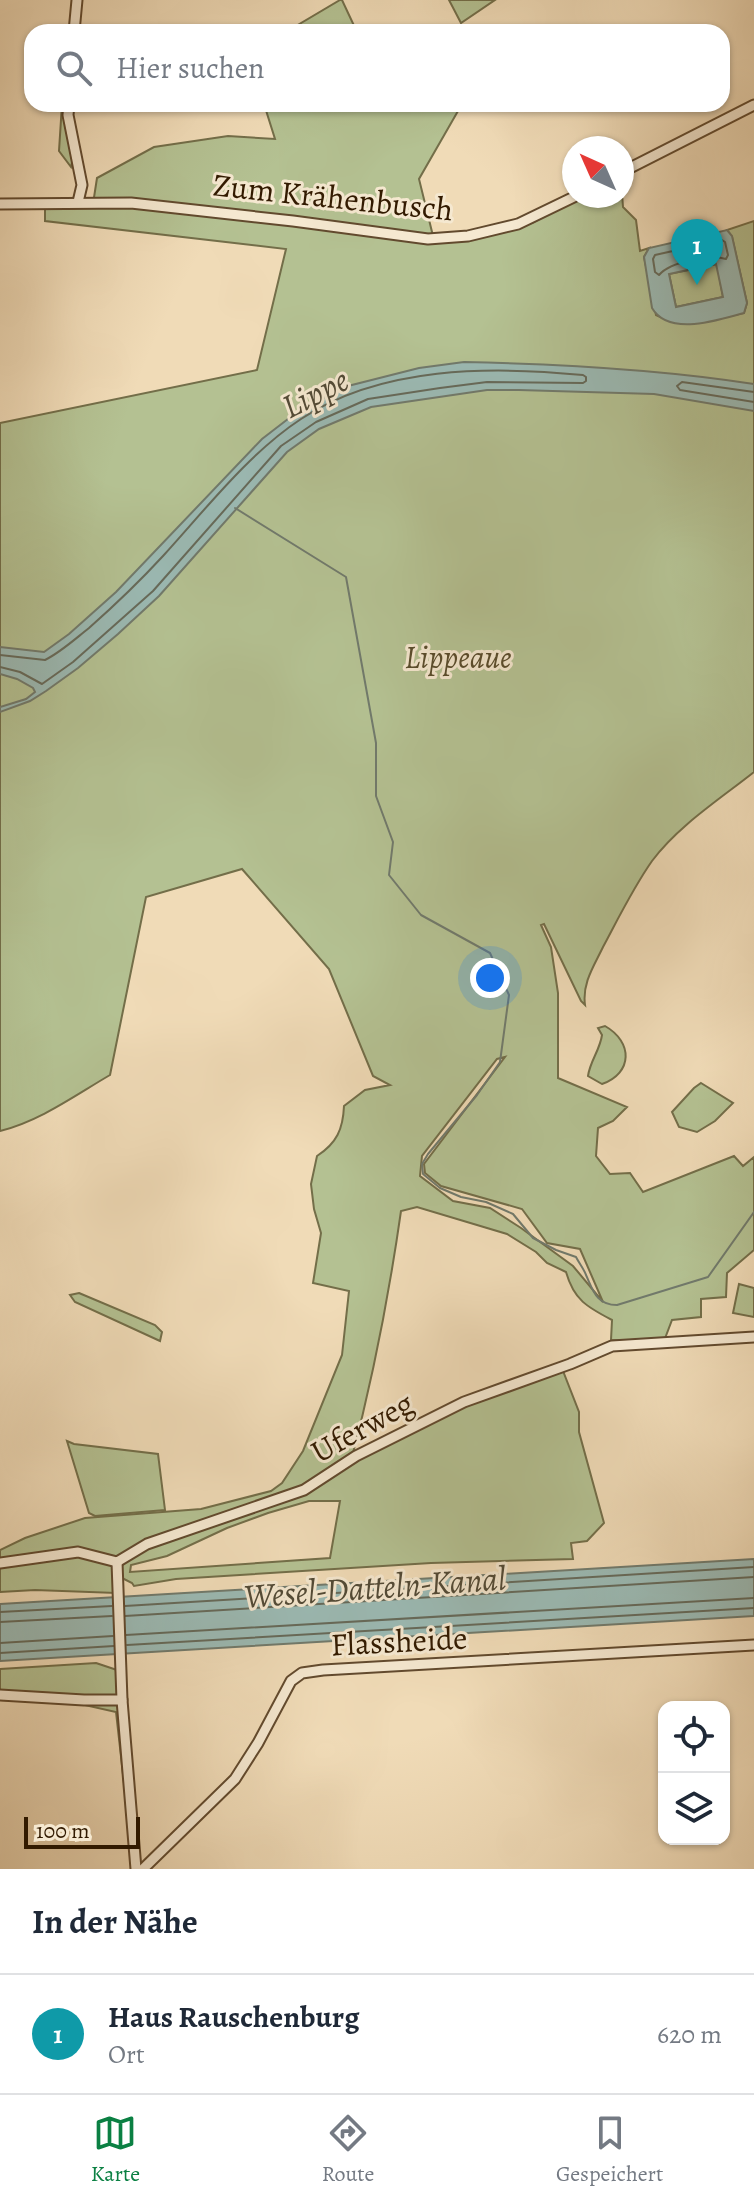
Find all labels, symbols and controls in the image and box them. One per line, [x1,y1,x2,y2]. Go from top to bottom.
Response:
search box [24,24,730,112]
icon: search [52,46,96,90]
text: Hier suchen [116,48,265,88]
north arrow [562,136,634,208]
street label: Zum Krähenbusch [211,163,455,231]
pin: 1 [671,219,723,285]
water label: Lippe [273,356,357,430]
park label: Lippeaue [404,635,512,679]
your location [470,958,510,998]
street label: Uferweg [303,1381,421,1473]
water label: Wesel-Datteln-Kanal [242,1554,508,1620]
street label: Flassheide [330,1615,468,1667]
map controls [658,1701,730,1845]
button: locate [658,1701,730,1773]
button: layers [658,1773,730,1845]
scale bar [24,1813,140,1849]
text: 100 m [36,1816,90,1846]
text: In der Nähe [32,1898,198,1945]
text: Haus Rauschenburg [108,1997,360,2037]
text: 1 [53,2017,63,2052]
text: 620 m [657,2017,722,2052]
text: Ort [108,2037,145,2072]
tab: Karte [91,2111,140,2189]
tab: Route [322,2111,374,2189]
tab: Gespeichert [556,2111,663,2189]

